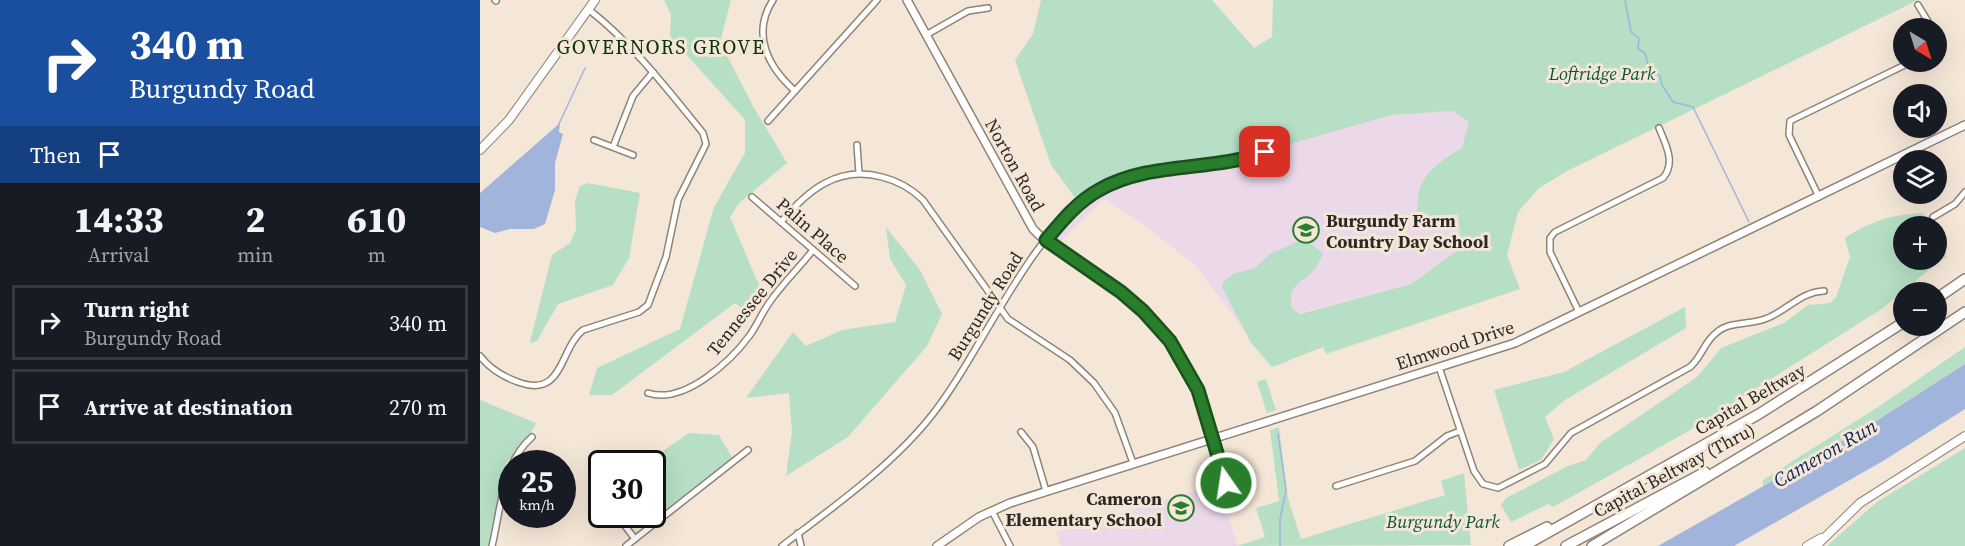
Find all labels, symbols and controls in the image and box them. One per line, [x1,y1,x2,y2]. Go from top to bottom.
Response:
text: 340 m [129,15,244,73]
north arrow [1893,18,1947,72]
map controls [1893,18,1947,336]
icon: right [30,24,108,102]
district label: GOVERNORS GROVE [556,33,766,61]
park label: Loftridge Park [1548,61,1656,86]
text: Burgundy Road [129,70,315,107]
button: sound [1893,84,1947,138]
street label: Norton Road [979,114,1051,216]
pin [1239,126,1290,177]
icon: arrive [1248,135,1281,168]
icon: arrive [93,138,126,171]
text: Then [30,140,81,170]
button: layers [1893,150,1947,204]
street label: Palin Place [771,192,855,268]
text: 14:33 [74,195,164,244]
text: 2 [245,195,265,244]
text: 610 [347,195,406,244]
place label: Burgundy Farm Country Day School [1326,208,1489,254]
school or university icon: Burgundy Farm Country Day School [1291,215,1321,245]
button: + [1893,216,1947,270]
text: Arrival [88,241,150,269]
text: min [237,241,273,269]
text: m [368,241,386,269]
street label: Tennessee Drive [701,243,803,361]
street label: Burgundy Road [942,247,1028,365]
button: − [1893,282,1947,336]
text: Turn right [84,294,189,324]
icon: right [33,306,66,339]
text: 340 m [389,308,447,338]
street label: Elmwood Drive [1393,314,1517,376]
text: Burgundy Road [84,324,222,352]
street label: Capital Beltway [1690,357,1811,441]
icon: arrive [33,390,66,423]
text: Arrive at destination [84,392,293,422]
text: 270 m [389,392,447,422]
water label: Cameron Run [1768,412,1883,494]
street label: Capital Beltway (Thru) [1589,417,1759,523]
speed limit sign: 30 [588,450,666,528]
position arrow [1194,451,1258,515]
text: 25 [521,461,553,502]
place label: Cameron Elementary School [1005,486,1162,532]
school or university icon: Cameron Elementary School [1166,493,1196,523]
text: km/h [519,494,555,515]
park label: Burgundy Park [1385,509,1500,534]

